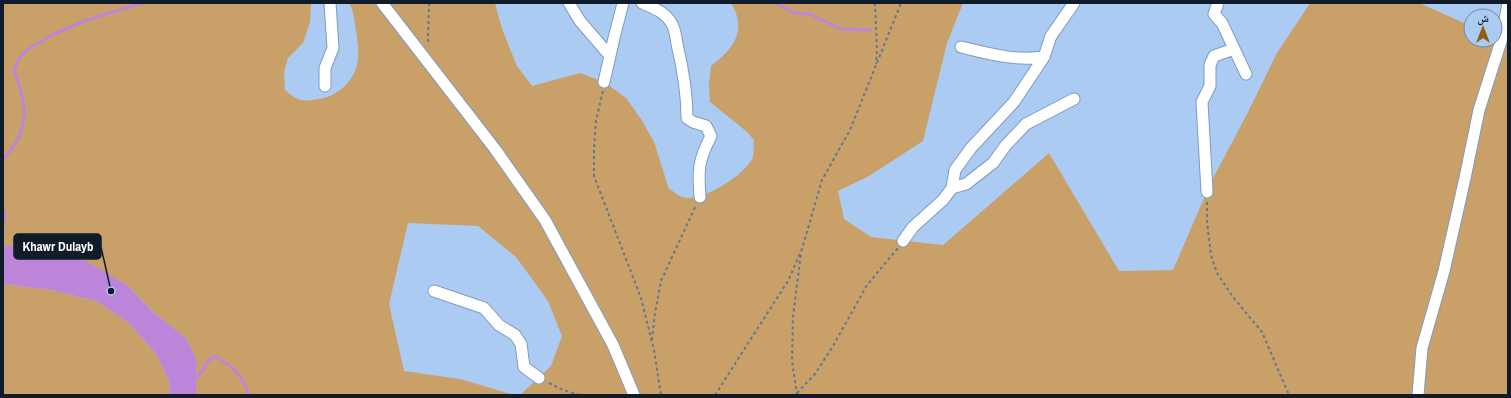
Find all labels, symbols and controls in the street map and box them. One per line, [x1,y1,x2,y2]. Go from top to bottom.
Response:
north arrow [1463,8,1503,48]
text: ش [1477,11,1489,26]
callout: Khawr Dulayb [14,234,101,259]
text: Khawr Dulayb [22,238,94,255]

